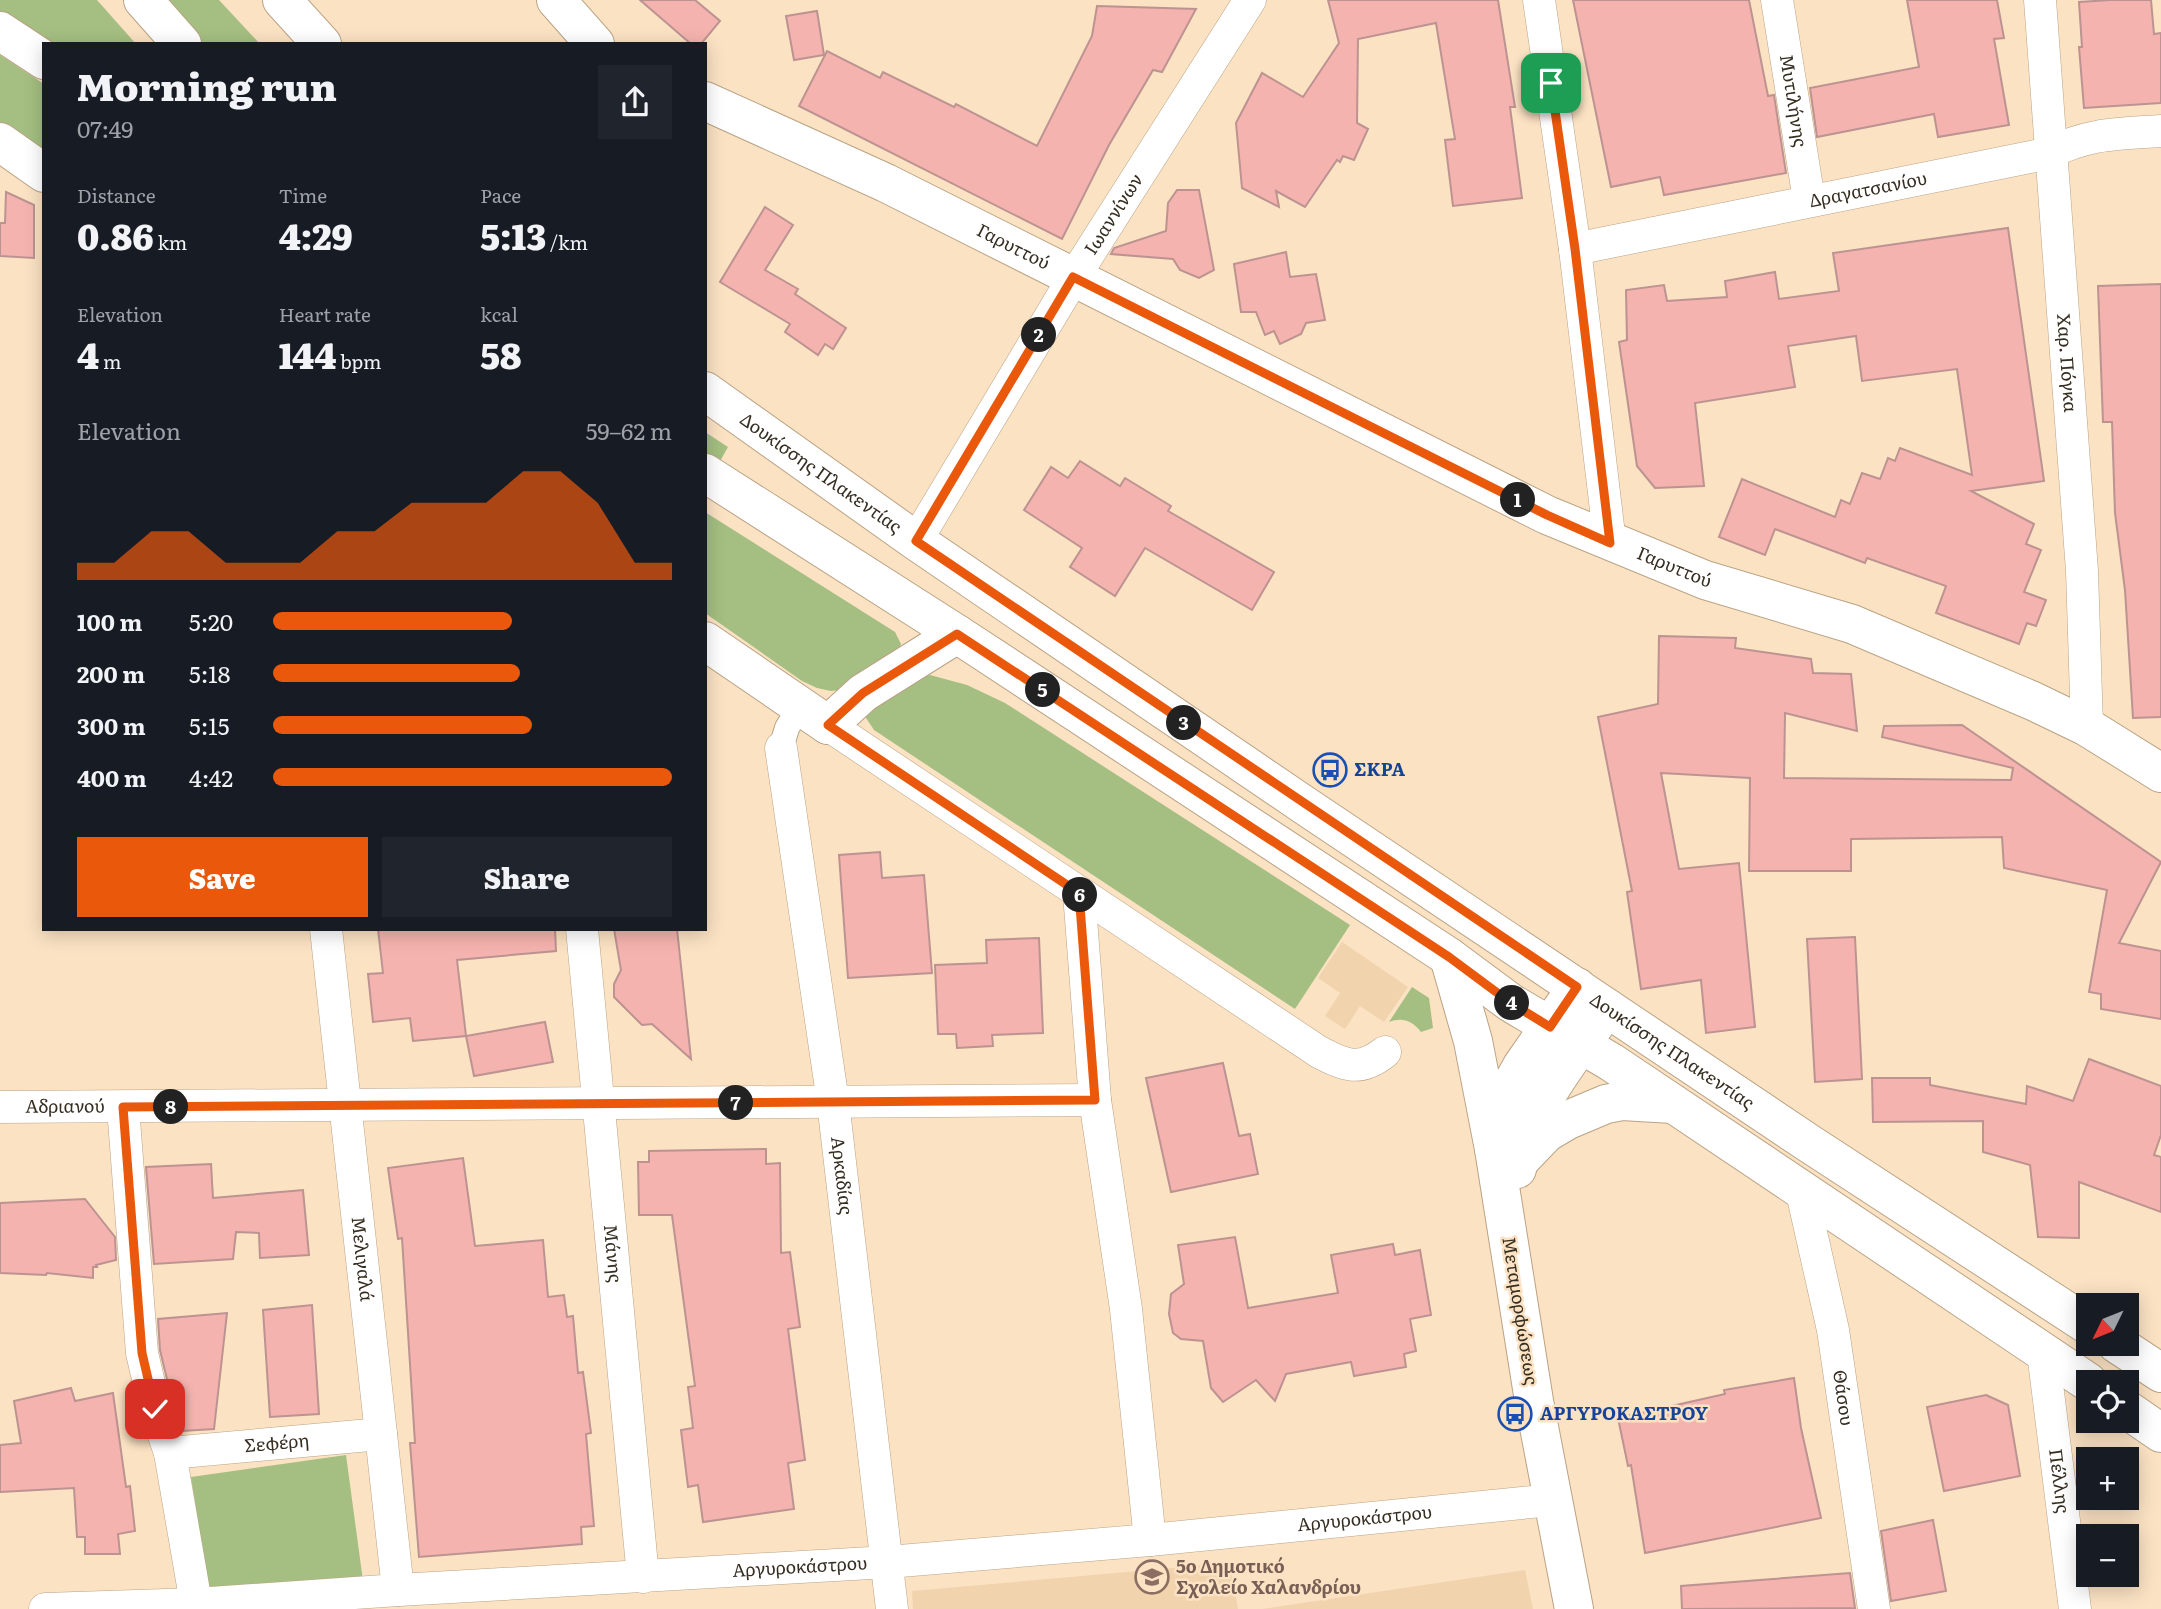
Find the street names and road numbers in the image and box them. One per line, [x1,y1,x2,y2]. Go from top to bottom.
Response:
street label: Μυτιλήνης [1774,52,1815,149]
street label: Δραγατσανίου [1807,163,1929,213]
street label: Ιωαννίνων [1077,167,1149,259]
street label: Γαρυττού [973,216,1055,275]
street label: Χαρ. Πόγκα [2051,313,2085,413]
street label: Δουκίσσης Πλακεντίας [735,405,908,539]
street label: Γαρυττού [1633,538,1715,593]
street label: Δουκίσσης Πλακεντίας [1585,985,1760,1115]
street label: Αδριανού [25,1091,105,1119]
street label: Αρκαδίας [825,1135,861,1216]
street label: Μελιγαλά [345,1215,381,1303]
street label: Μάνης [598,1223,630,1284]
street label: Μεταμορφώσεως [1496,1235,1547,1387]
street label: Θάσου [1827,1368,1862,1427]
street label: Σεφέρη [243,1426,310,1458]
street label: Πέλλης [2043,1447,2078,1515]
street label: Αργυροκάστρου [1296,1497,1433,1537]
street label: Αργυροκάστρου [731,1548,868,1583]

